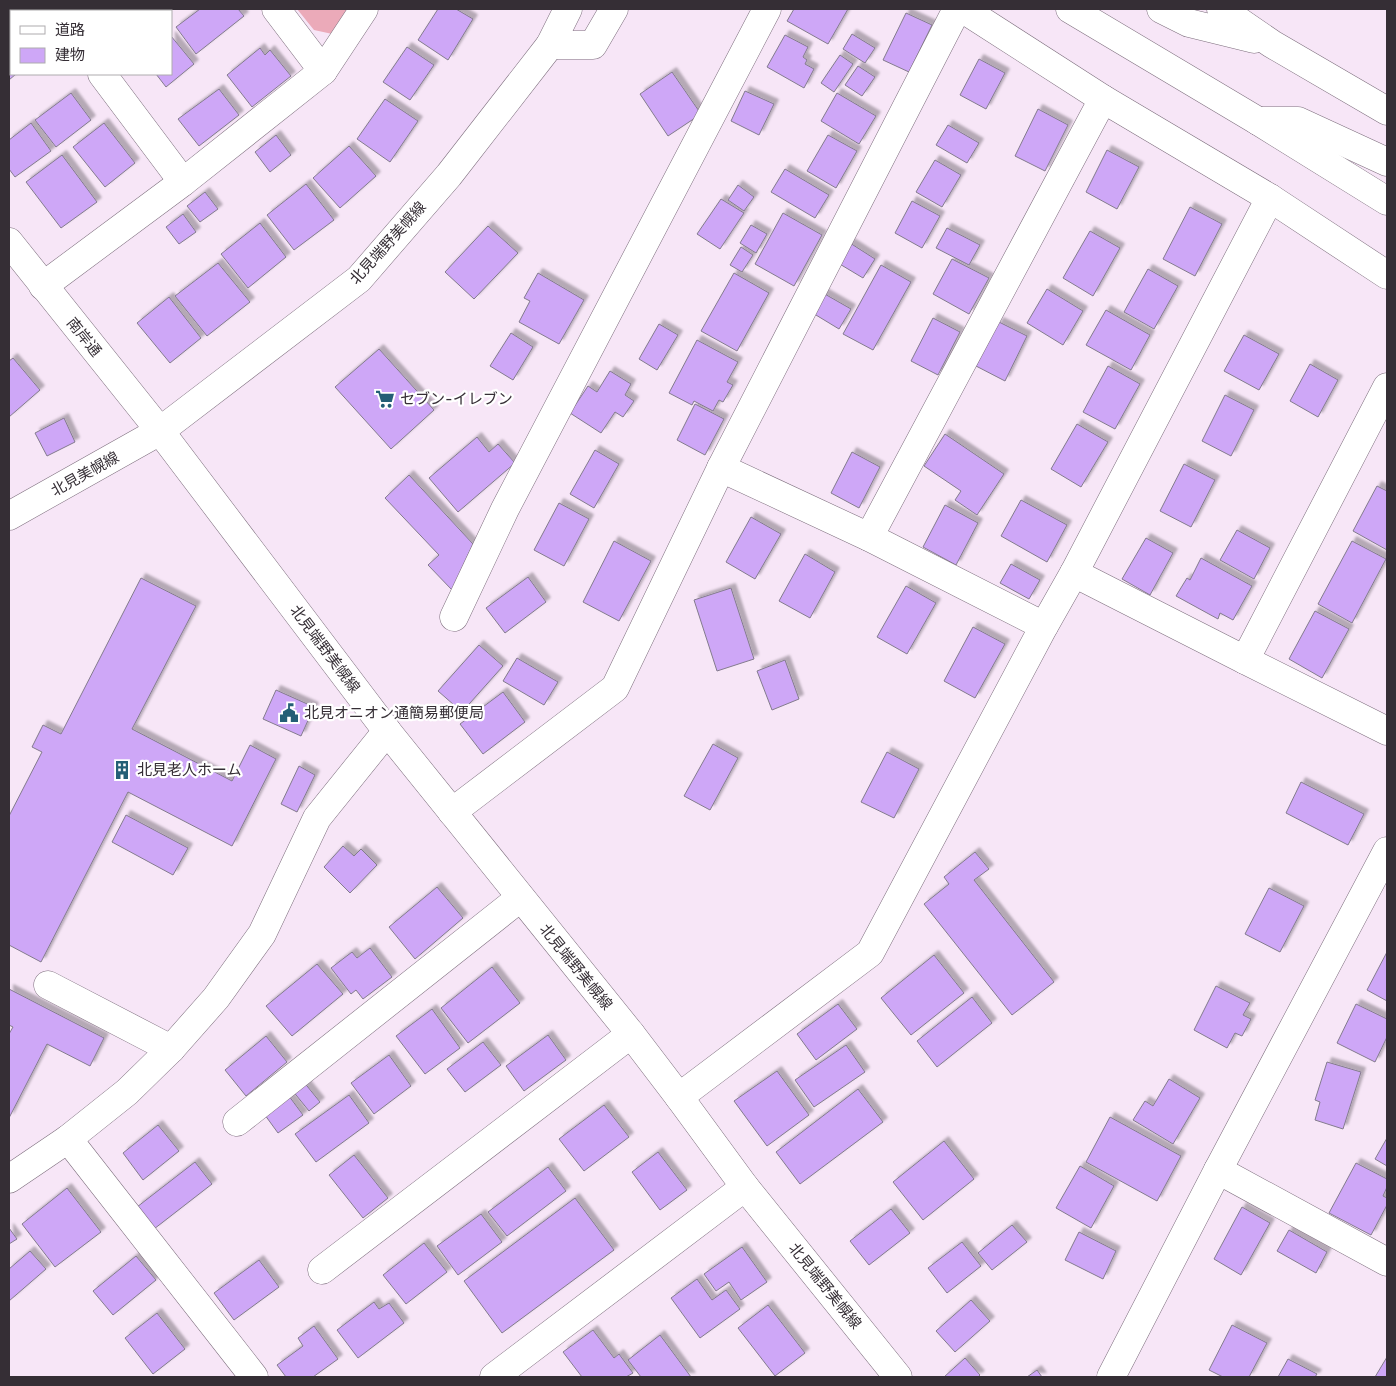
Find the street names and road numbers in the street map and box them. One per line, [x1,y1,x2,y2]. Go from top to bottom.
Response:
street label: 北見端野美幌線 [346,198,430,288]
street label: 南岸通 [63,314,105,360]
street label: 北見美幌線 [48,448,122,500]
street label: 北見端野美幌線 [286,602,364,696]
street label: 北見端野美幌線 [536,921,616,1013]
street label: 北見端野美幌線 [785,1240,865,1332]

